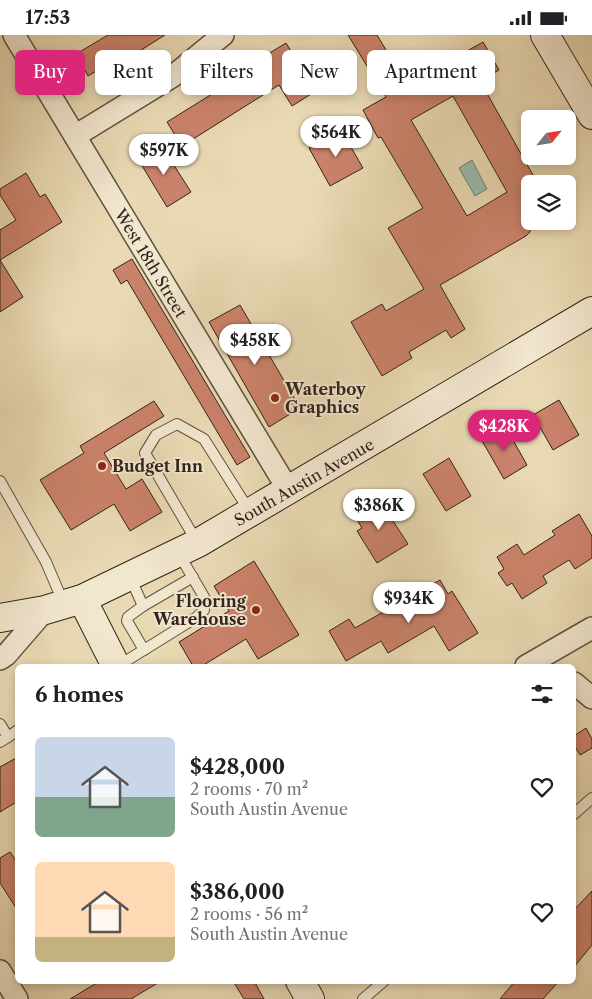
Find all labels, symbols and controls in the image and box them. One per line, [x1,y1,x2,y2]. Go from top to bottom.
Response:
text: 17:53 [25,6,70,29]
chip: Buy [15,50,85,95]
chip: Rent [95,50,171,95]
chip: Filters [181,50,272,95]
chip: New [282,50,357,95]
chip: Apartment [367,50,495,95]
north arrow [521,110,576,165]
map controls [521,110,576,230]
pin: $564K [301,115,371,158]
text: $564K [311,122,361,142]
pin: $597K [129,133,199,176]
text: $597K [140,140,188,160]
button: layers [521,175,576,230]
street label: West 18th Street [110,204,192,321]
pin: $458K [220,323,290,366]
text: $458K [230,330,280,350]
place label: Waterboy Graphics [284,379,367,417]
marker: Waterboy Graphics [269,392,281,404]
pin: $428K [469,409,539,452]
text: $428K [479,416,529,436]
street label: South Austin Avenue [231,434,377,530]
place label: Budget Inn [112,456,203,476]
marker: Budget Inn [96,460,108,472]
pin: $386K [344,489,414,531]
text: $386K [354,495,404,515]
pin: $934K [374,581,444,624]
text: $934K [384,588,434,608]
place label: Flooring Warehouse [152,591,247,629]
marker: Flooring Warehouse [250,604,262,616]
icon: filters [528,680,556,708]
text: 6 homes [35,682,124,707]
text: $428,000 [190,754,285,779]
icon: home [75,757,135,817]
icon: heart [528,773,556,801]
text: 2 rooms · 70 m² [190,779,308,799]
text: South Austin Avenue [190,799,348,819]
text: $386,000 [190,879,285,904]
icon: home [75,882,135,942]
icon: heart [528,898,556,926]
text: 2 rooms · 56 m² [190,904,308,924]
text: South Austin Avenue [190,924,348,944]

